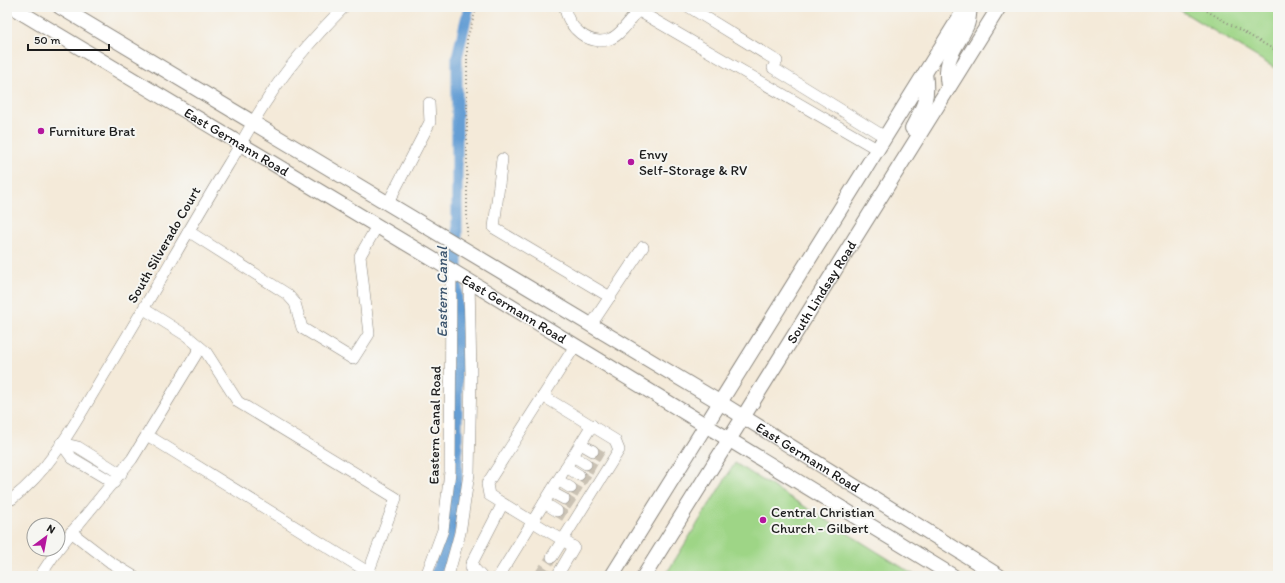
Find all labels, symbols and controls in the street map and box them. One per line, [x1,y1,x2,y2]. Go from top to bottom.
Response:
scale bar [28,26,109,52]
text: 50 m [34,33,60,47]
street label: East Germann Road [181,104,292,180]
place label: Furniture Brat [49,123,135,140]
marker: Furniture Brat [36,126,46,136]
place label: Envy Self-Storage & RV [639,146,748,179]
marker: Envy Self-Storage & RV [626,157,636,167]
street label: South Silverado Court [124,184,204,306]
street label: South Lindsay Road [783,237,860,347]
water label: Eastern Canal [433,245,451,337]
street label: East Germann Road [459,270,570,347]
street label: Eastern Canal Road [425,365,445,484]
street label: East Germann Road [753,418,863,496]
place label: Central Christian Church - Gilbert [771,504,875,537]
marker: Central Christian Church - Gilbert [758,515,768,525]
north arrow [26,517,66,557]
text: N [44,521,58,536]

